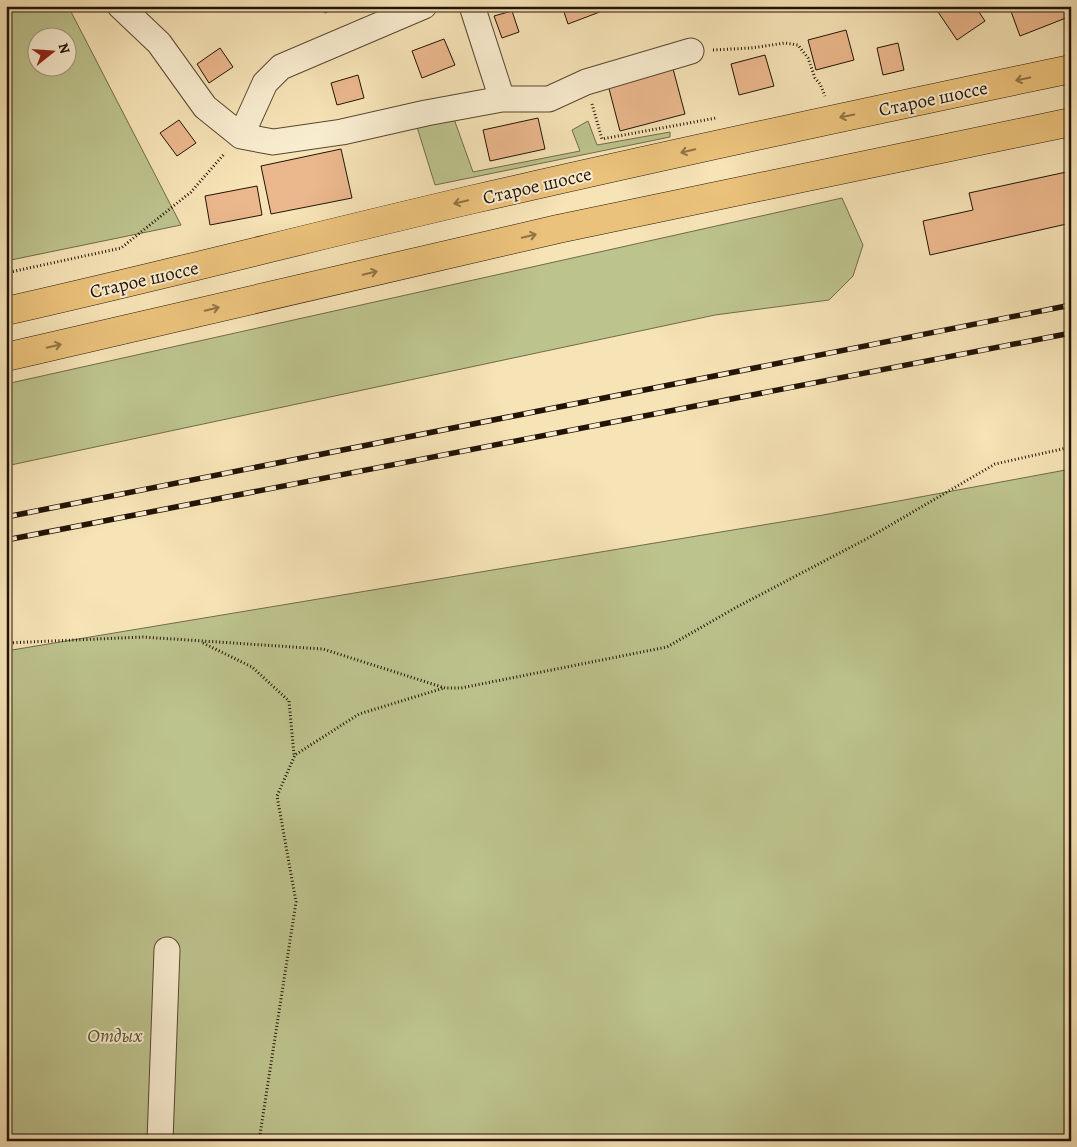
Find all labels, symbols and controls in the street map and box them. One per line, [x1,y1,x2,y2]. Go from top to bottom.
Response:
north arrow [28,28,78,78]
text: N [53,41,75,56]
street label: Старое шоссе [876,75,990,123]
one-way arrow [1016,75,1032,84]
one-way arrow [839,112,855,122]
one-way arrow [681,147,697,156]
street label: Старое шоссе [480,161,594,211]
one-way arrow [454,198,470,207]
one-way arrow [520,231,536,240]
street label: Старое шоссе [87,255,201,305]
one-way arrow [362,268,378,277]
one-way arrow [204,304,220,313]
one-way arrow [45,341,61,350]
park label: Отдых [87,1023,143,1049]

